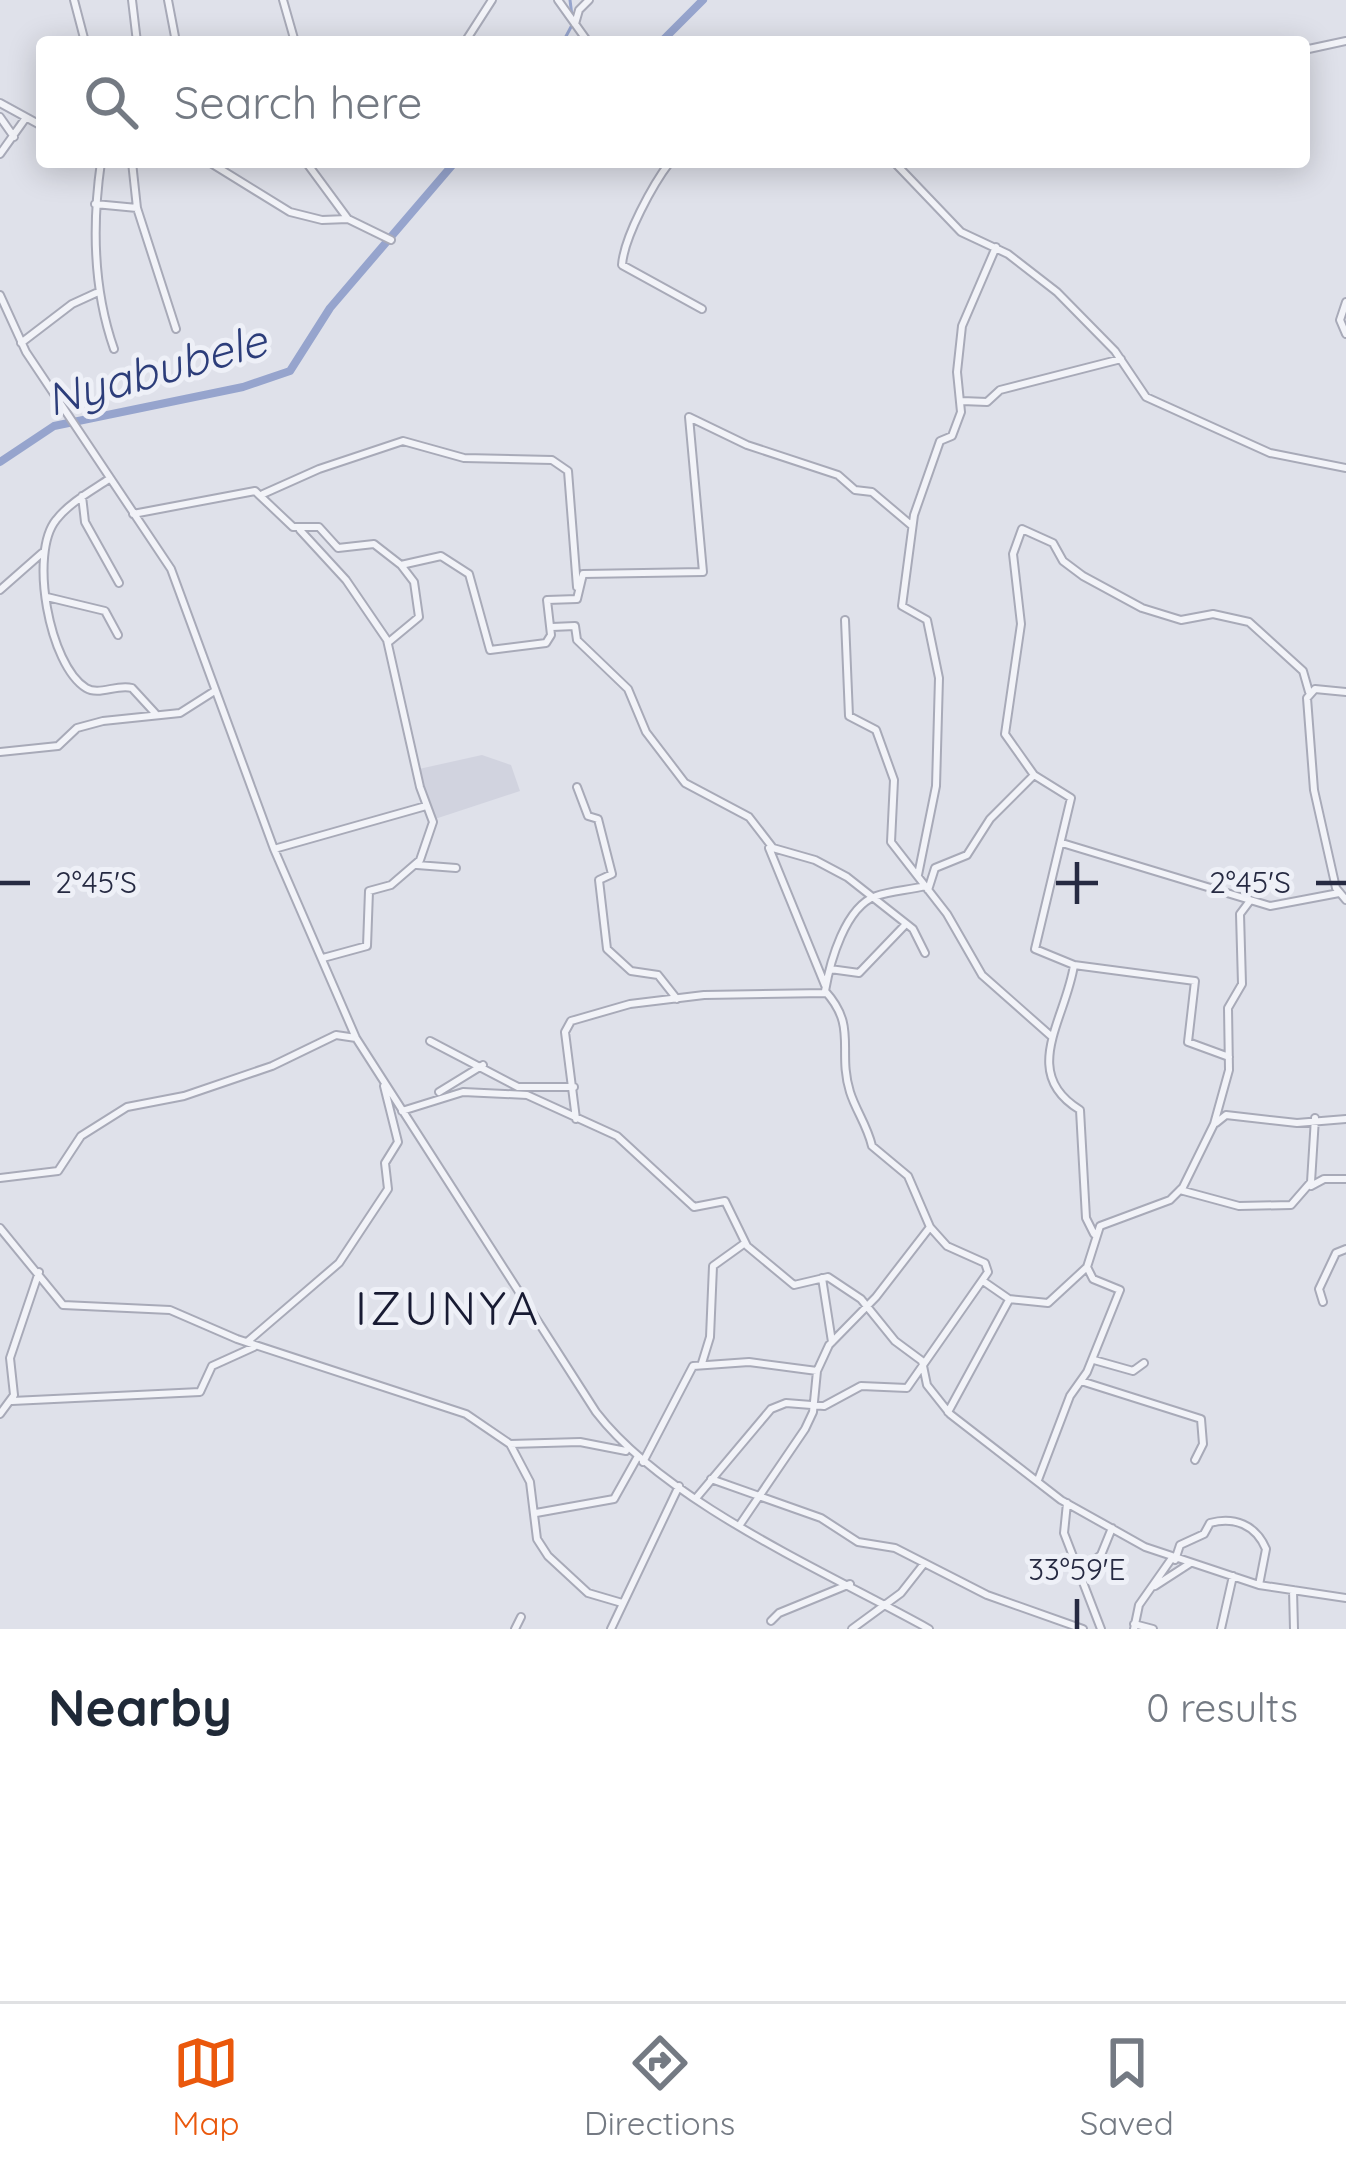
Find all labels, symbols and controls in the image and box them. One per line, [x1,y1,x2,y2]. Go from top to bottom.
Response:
search box [36,36,1310,168]
icon: search [78,69,144,135]
text: Search here [174,74,422,130]
water label: Nyabubele [39,310,274,427]
text: 2°45'S [55,863,137,901]
text: 2°45'S [1209,863,1291,901]
district label: IZUNYA [355,1277,541,1337]
text: 33°59'E [1028,1550,1126,1588]
text: Nearby [48,1675,232,1739]
text: 0 results [1146,1683,1298,1732]
tab: Map [172,2030,240,2143]
tab: Directions [584,2030,735,2143]
tab: Saved [1080,2030,1174,2143]

